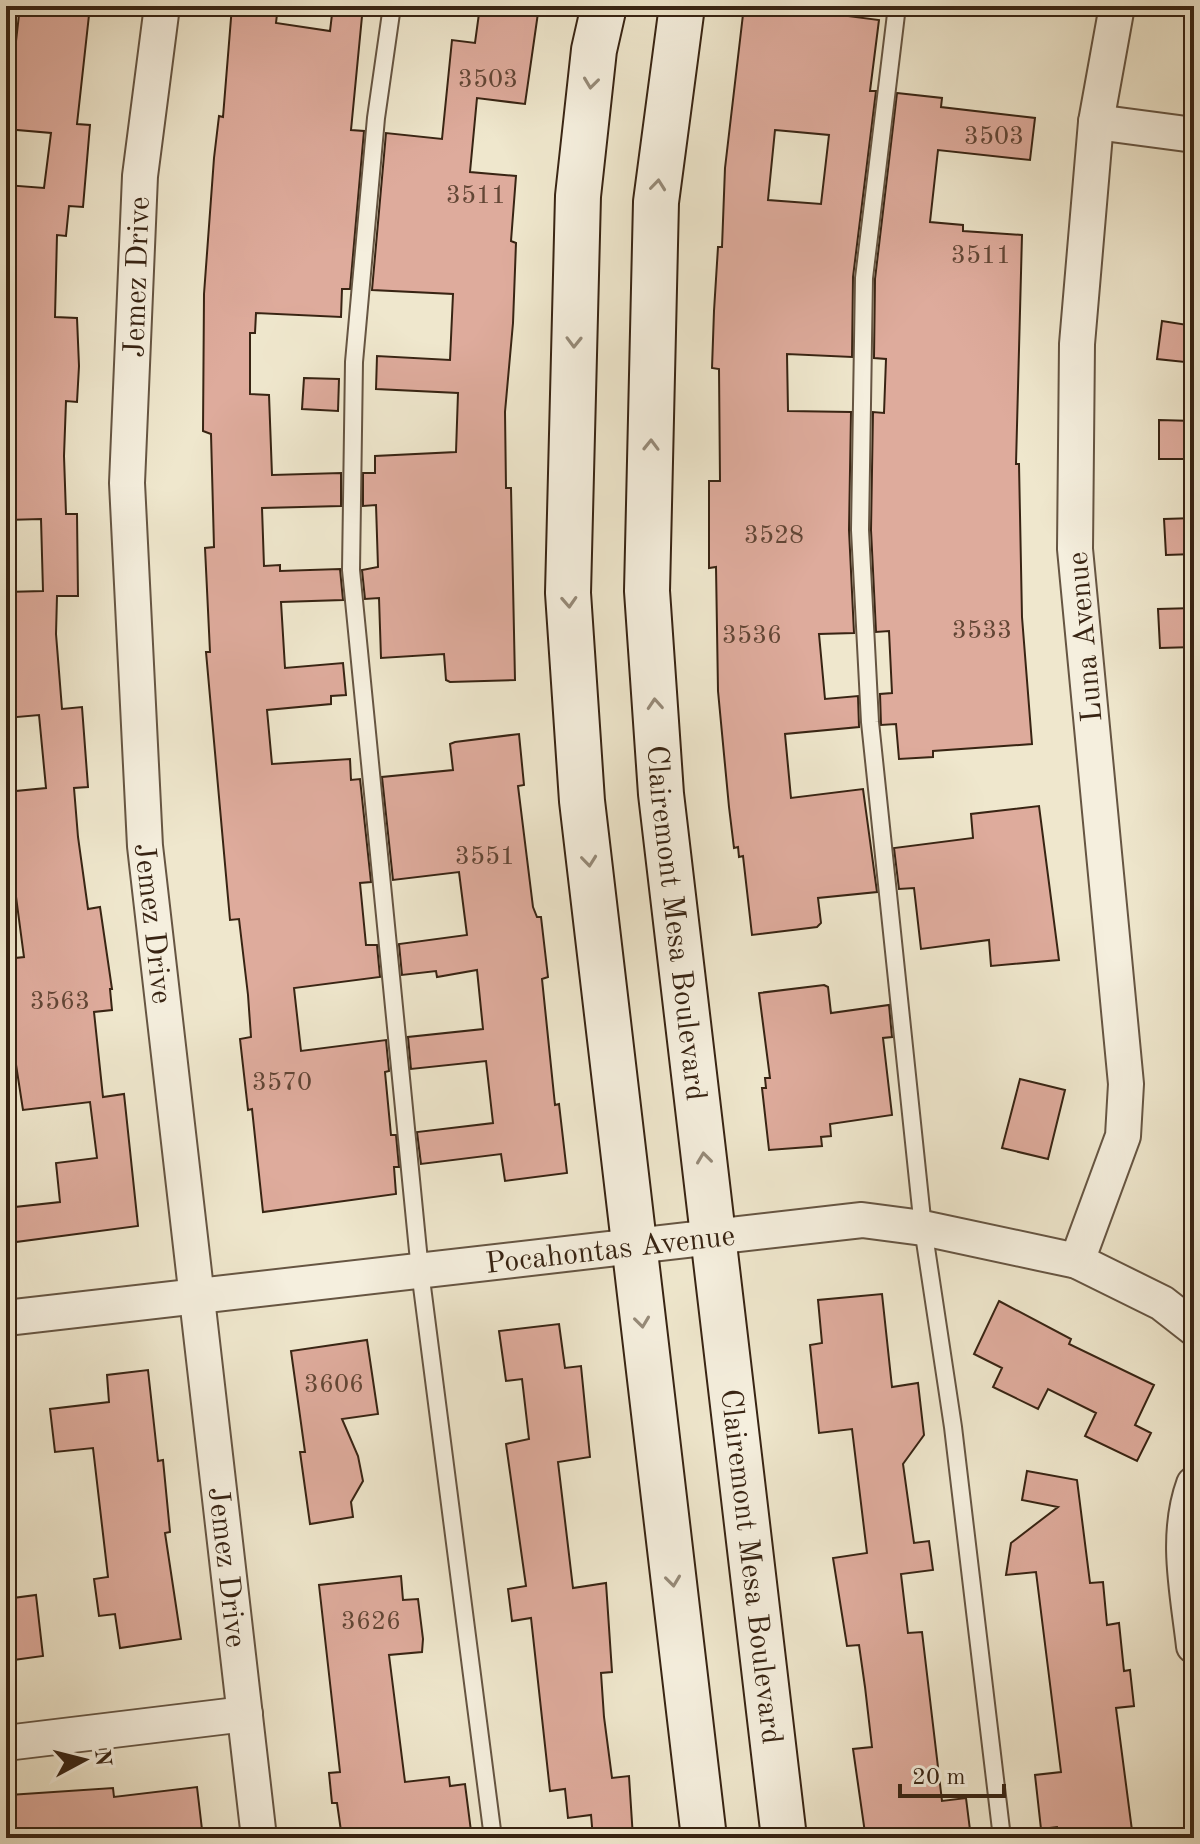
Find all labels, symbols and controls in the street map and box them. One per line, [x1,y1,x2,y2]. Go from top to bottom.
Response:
house number: 3503 [458,67,518,93]
one-way arrow [582,77,599,90]
house number: 3503 [964,124,1024,150]
one-way arrow [650,178,667,191]
house number: 3511 [446,183,506,209]
street label: Jemez Drive [120,196,156,358]
house number: 3511 [951,243,1011,269]
one-way arrow [565,336,583,349]
one-way arrow [642,438,659,451]
house number: 3528 [744,523,804,549]
street label: Luna Avenue [1064,550,1108,723]
one-way arrow [560,596,577,609]
house number: 3533 [952,618,1012,644]
house number: 3536 [722,623,782,649]
one-way arrow [647,697,664,710]
street label: Clairemont Mesa Boulevard [641,744,710,1102]
street label: Jemez Drive [128,842,176,1005]
house number: 3551 [455,844,515,870]
one-way arrow [581,855,598,868]
house number: 3563 [30,989,90,1015]
house number: 3570 [252,1070,312,1096]
one-way arrow [695,1151,712,1164]
street label: Pocahontas Avenue [484,1222,737,1280]
one-way arrow [633,1316,650,1329]
house number: 3606 [304,1372,364,1398]
street label: Clairemont Mesa Boulevard [714,1387,786,1746]
street label: Jemez Drive [202,1485,250,1649]
one-way arrow [664,1574,681,1587]
house number: 3626 [341,1609,401,1635]
north arrow [44,1720,124,1800]
text: N [90,1748,114,1768]
scale bar [900,1748,1004,1798]
text: 20 m [912,1766,966,1790]

